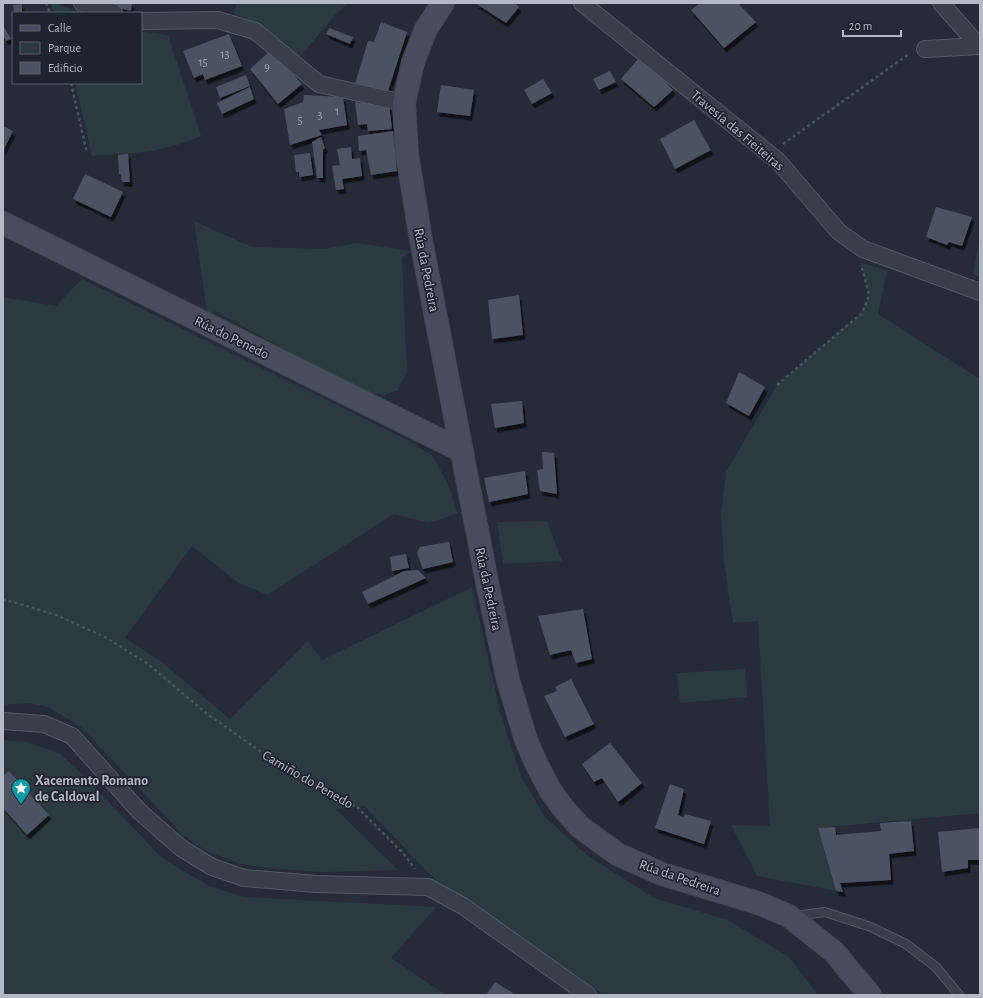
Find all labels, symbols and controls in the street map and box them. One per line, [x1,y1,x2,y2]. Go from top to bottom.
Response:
legend [12,12,142,84]
scale bar [843,12,901,38]
text: 20 m [849,20,872,32]
text: Calle [48,22,71,34]
text: Parque [48,42,81,54]
house number: 13 [220,48,230,60]
house number: 15 [198,56,208,68]
house number: 9 [264,61,270,73]
text: Edificio [48,62,83,74]
street label: Travesía das Fieiteiras [688,88,787,174]
house number: 1 [335,105,339,117]
house number: 3 [318,109,323,121]
house number: 5 [297,114,303,126]
street label: Rúa da Pedreira [411,227,441,314]
street label: Rúa do Penedo [192,314,271,362]
street label: Rúa da Pedreira [472,546,504,633]
street label: Camiño do Penedo [260,748,355,811]
place label: Xacemento Romano de Caldoval [35,774,148,804]
place icon: Xacemento Romano de Caldoval [10,777,32,805]
street label: Rúa da Pedreira [637,857,723,899]

